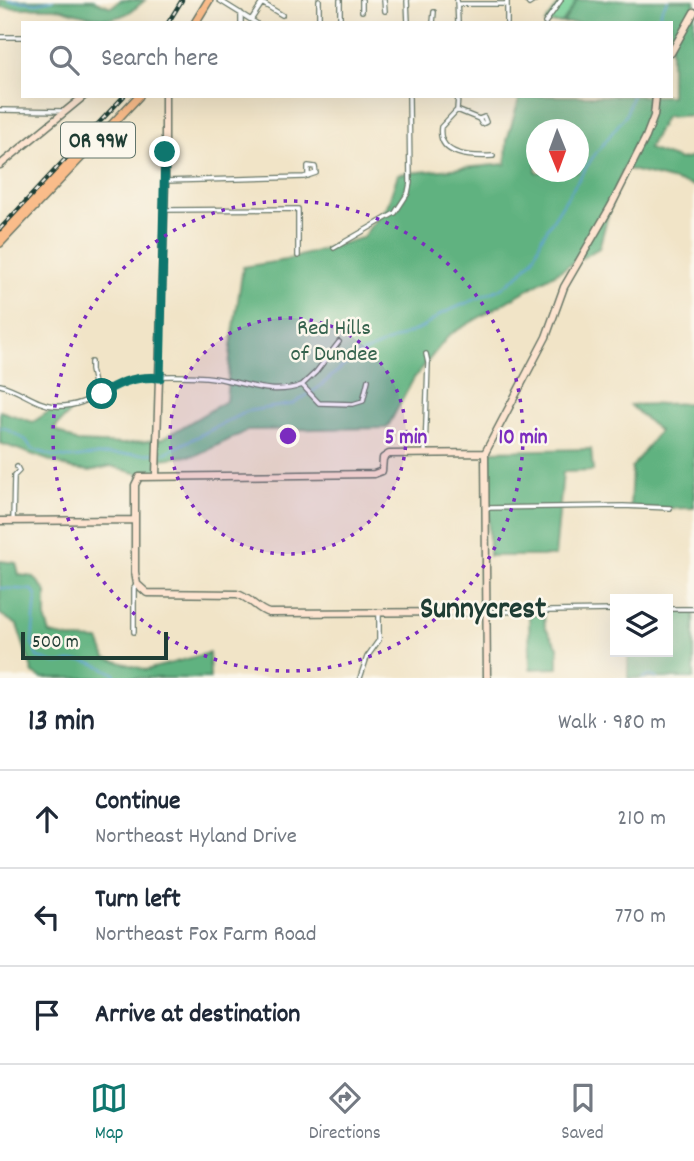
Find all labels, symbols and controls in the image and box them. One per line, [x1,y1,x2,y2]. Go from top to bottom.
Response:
search box [21,21,673,98]
icon: search [45,41,83,79]
text: Search here [101,41,219,78]
north arrow [526,119,589,182]
road number: OR 99W [61,122,135,158]
route end [149,136,180,167]
park label: Red Hills of Dundee [290,313,378,372]
route start [86,378,117,409]
centre of rings [276,424,300,448]
text: 5 min [385,424,428,454]
text: 10 min [499,424,548,454]
district label: Sunnycrest [420,590,546,633]
map controls [610,594,673,657]
button: layers [610,594,673,657]
scale bar [21,629,168,661]
text: 500 m [32,630,79,657]
text: 13 min [28,702,95,745]
text: Walk · 980 m [558,707,666,740]
text: Continue [95,784,180,821]
icon: ahead [28,800,66,838]
text: 210 m [617,803,666,836]
text: Northeast Hyland Drive [95,821,297,854]
text: Turn left [95,882,181,919]
icon: left [28,898,66,936]
text: 770 m [615,901,666,934]
text: Northeast Fox Farm Road [95,919,316,952]
icon: arrive [28,996,66,1034]
text: Arrive at destination [95,997,300,1034]
tab: Map [90,1079,128,1148]
tab: Directions [309,1079,381,1148]
tab: Saved [561,1079,604,1148]

